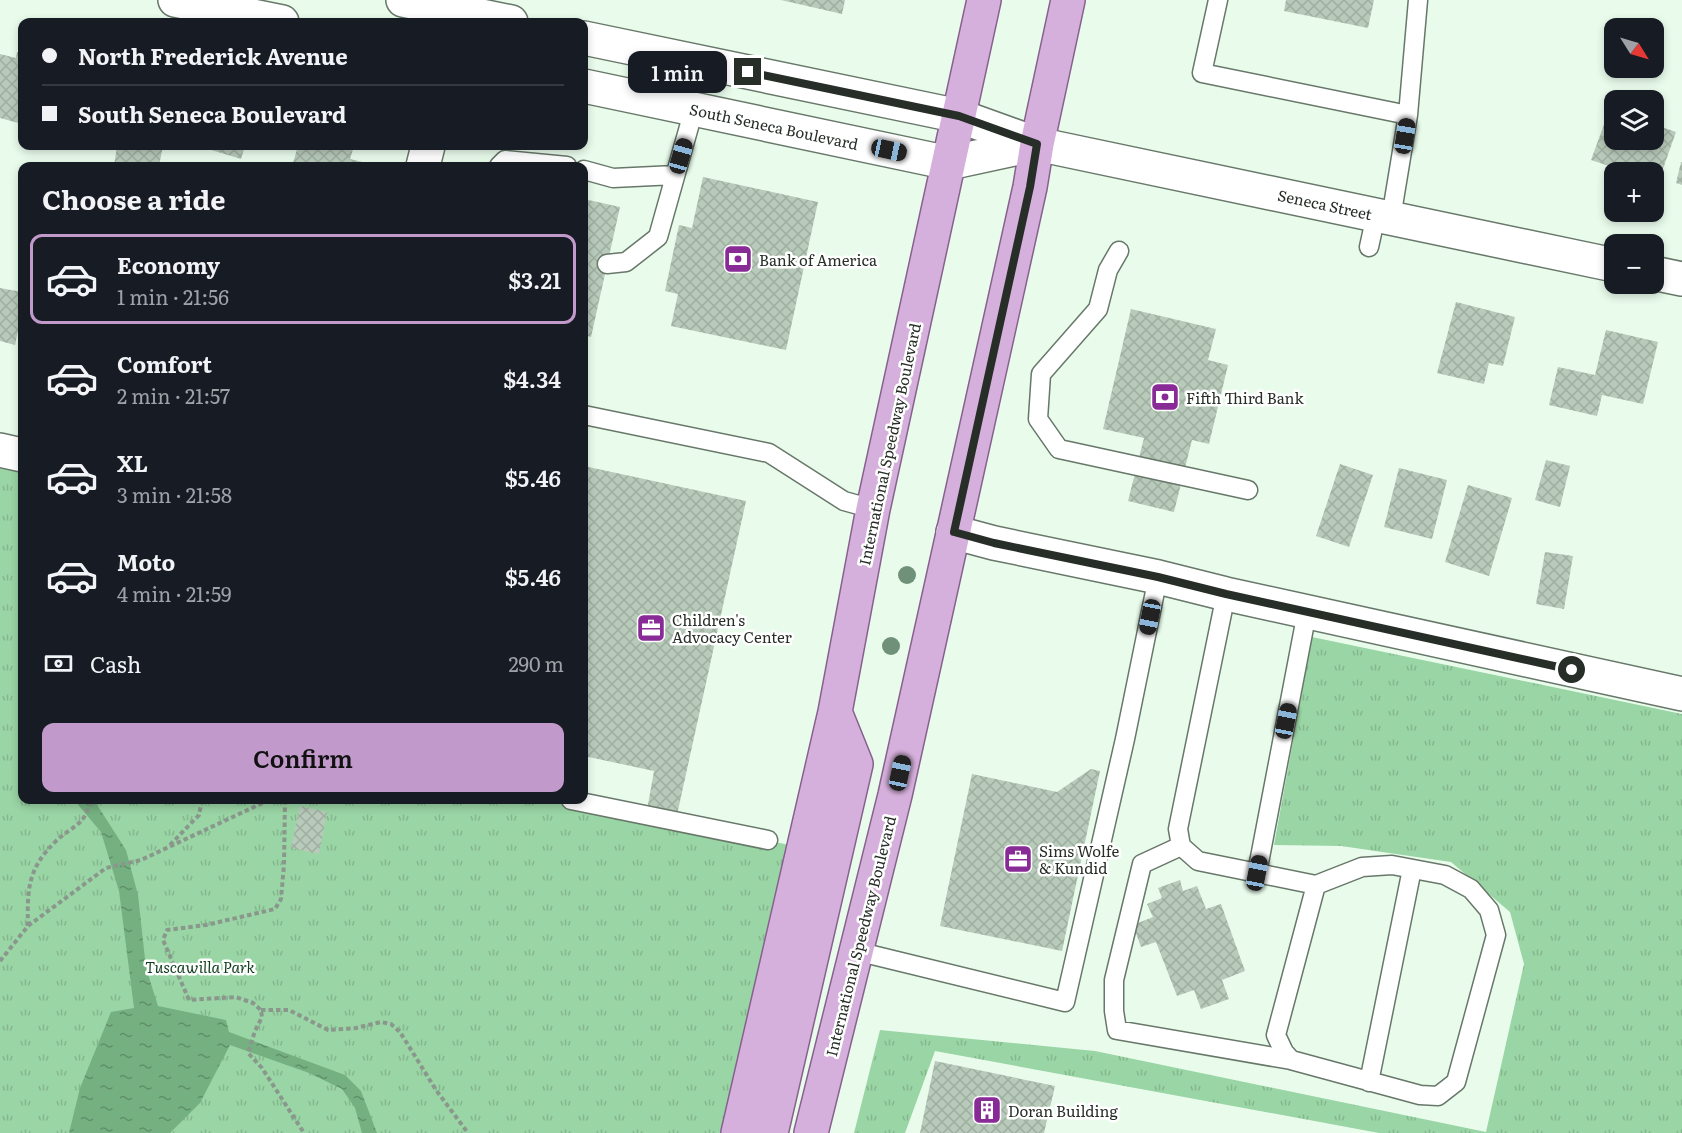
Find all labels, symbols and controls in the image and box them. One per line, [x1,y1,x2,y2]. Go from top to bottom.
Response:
north arrow [1604,18,1664,78]
map controls [1604,18,1664,294]
text: North Frederick Avenue [78,39,348,72]
callout: 1 min [628,51,727,93]
text: 1 min [651,57,704,87]
route end [734,58,761,85]
button: layers [1604,90,1664,150]
text: South Seneca Boulevard [78,97,347,130]
street label: South Seneca Boulevard [688,97,860,155]
car [1393,117,1417,155]
car [667,136,695,176]
car [870,137,908,163]
button: + [1604,162,1664,222]
text: Choose a ride [42,178,225,218]
street label: Seneca Street [1276,183,1374,225]
button: − [1604,234,1664,294]
bank icon: Bank of America [722,243,754,275]
text: Economy [117,248,220,281]
place label: Bank of America [759,248,878,271]
icon: car [45,252,99,306]
text: $3.21 [508,263,561,296]
text: 1 min · 21:56 [117,281,229,311]
street label: International Speedway Boulevard [852,321,926,567]
text: Comfort [117,347,212,380]
icon: car [45,351,99,405]
text: $4.34 [503,362,561,395]
text: 2 min · 21:57 [117,380,230,410]
bank icon: Fifth Third Bank [1149,381,1181,413]
place label: Fifth Third Bank [1186,386,1305,409]
text: XL [117,446,148,479]
icon: car [45,450,99,504]
text: $5.46 [505,461,561,494]
text: 3 min · 21:58 [117,479,232,509]
text: Moto [117,545,175,578]
icon: car [45,549,99,603]
text: $5.46 [505,560,561,593]
text: 4 min · 21:59 [117,578,232,608]
car [1138,598,1162,636]
place label: Children's Advocacy Center [672,608,792,648]
office icon: Children's Advocacy Center [635,612,667,644]
icon: cash [42,647,75,680]
text: Cash [90,647,141,680]
text: 290 m [508,648,564,678]
route start [1558,656,1585,683]
car [1274,702,1298,740]
button: Confirm [42,723,564,792]
car [887,754,913,792]
street label: International Speedway Boulevard [819,813,901,1059]
place label: Sims Wolfe & Kundid [1039,839,1119,879]
office icon: Sims Wolfe & Kundid [1002,843,1034,875]
car [1245,854,1269,892]
park label: Tuscawilla Park [145,955,255,978]
building icon: Doran Building [971,1094,1003,1126]
place label: Doran Building [1008,1099,1118,1122]

